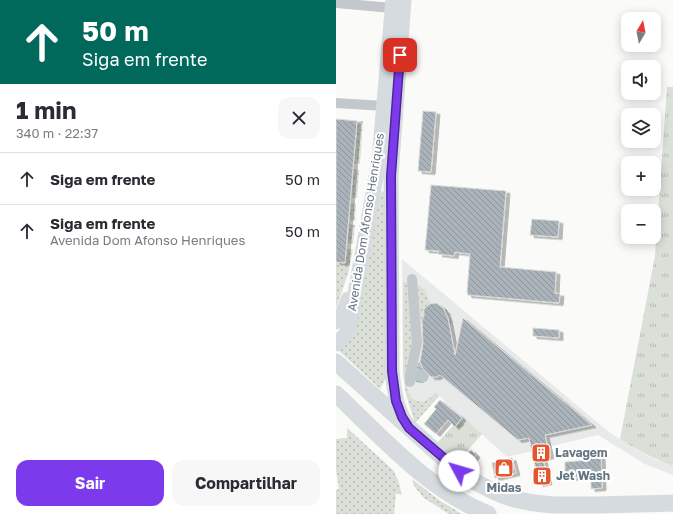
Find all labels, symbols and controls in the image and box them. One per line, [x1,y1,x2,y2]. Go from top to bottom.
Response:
north arrow [621,12,661,52]
map controls [621,12,661,244]
text: 50 m [82,14,149,47]
icon: ahead [16,16,68,68]
pin [383,38,417,72]
icon: arrive [389,44,411,66]
text: Siga em frente [82,48,207,70]
button: sound [621,60,661,100]
text: 1 min [16,95,76,124]
button: close [278,97,320,139]
button: layers [621,108,661,148]
text: 340 m · 22:37 [16,125,98,141]
street label: Avenida Dom Afonso Henriques [344,132,387,312]
button: + [621,156,661,196]
icon: ahead [16,168,38,190]
text: Siga em frente [50,170,155,188]
text: 50 m [285,170,320,188]
button: − [621,204,661,244]
text: Siga em frente [50,214,155,232]
icon: ahead [16,220,38,242]
text: 50 m [285,222,320,240]
text: Avenida Dom Afonso Henriques [50,232,245,248]
building icon: Lavagem [530,442,552,464]
place label: Lavagem [555,445,607,460]
position arrow [438,450,480,492]
shop icon: Midas [493,457,515,479]
button: Sair [16,460,164,506]
button: Compartilhar [172,460,320,506]
building icon: Jet Wash [531,465,553,487]
place label: Jet Wash [556,468,610,483]
place label: Midas [486,480,522,495]

